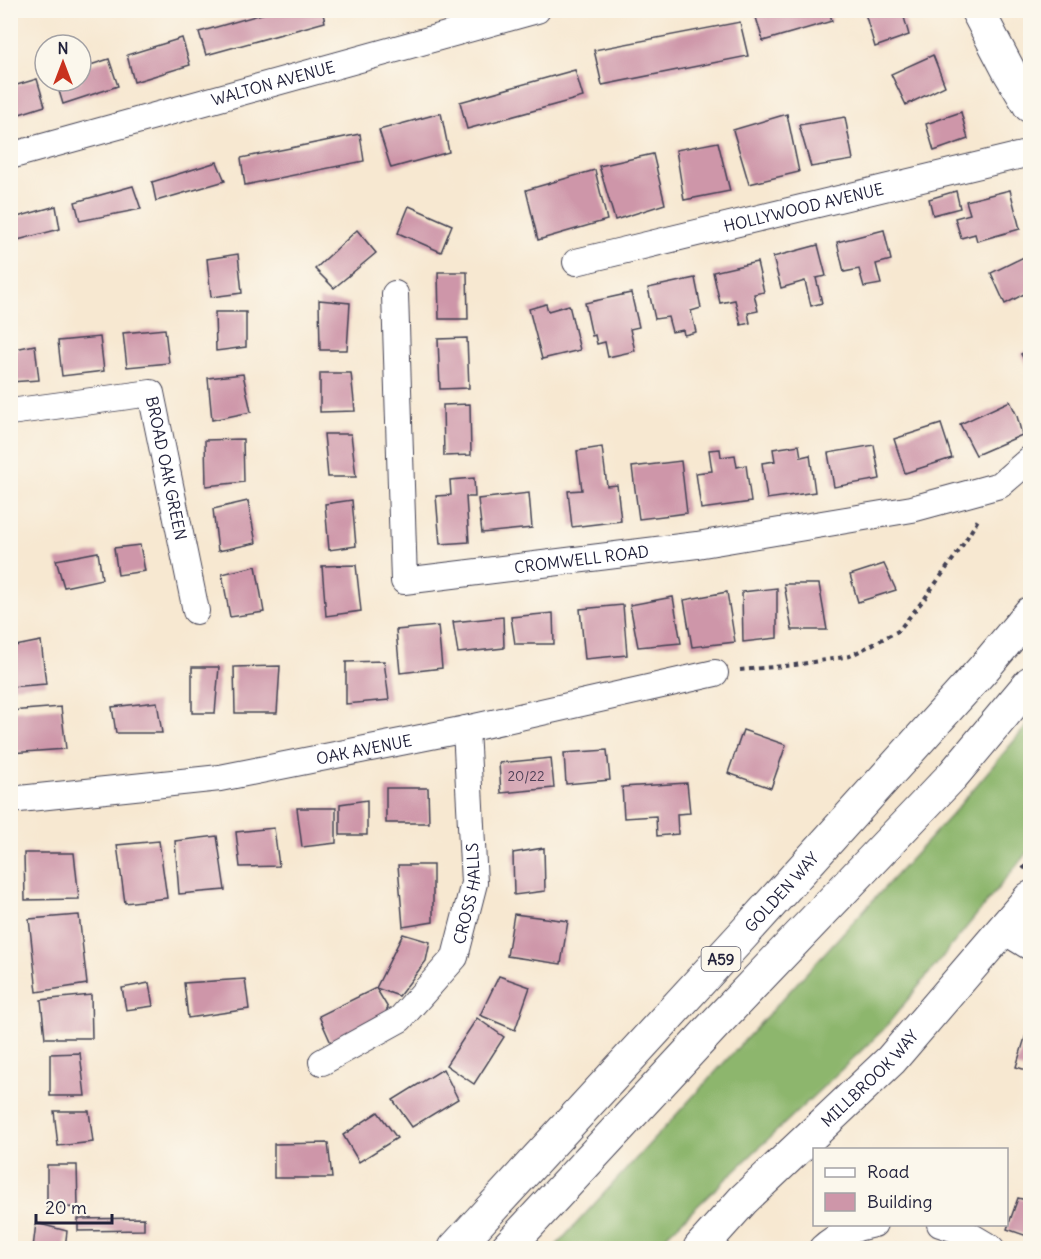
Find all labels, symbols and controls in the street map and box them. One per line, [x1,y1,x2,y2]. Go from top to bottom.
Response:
north arrow [33,33,93,93]
text: N [57,38,69,58]
street label: WALTON AVENUE [209,56,337,110]
street label: HOLLYWOOD AVENUE [721,179,886,236]
street label: BROAD OAK GREEN [142,394,191,542]
street label: CROMWELL ROAD [513,541,650,577]
street label: OAK AVENUE [314,730,414,769]
house number: 20/22 [507,767,545,785]
street label: CROSS HALLS [449,842,485,946]
street label: GOLDEN WAY [740,848,823,936]
road number: A59 [702,947,740,971]
street label: MILLBROOK WAY [817,1026,922,1131]
legend [813,1148,1008,1226]
text: Road [867,1160,910,1183]
scale bar [36,1187,112,1225]
text: Building [867,1190,932,1213]
text: 20 m [45,1196,87,1219]

